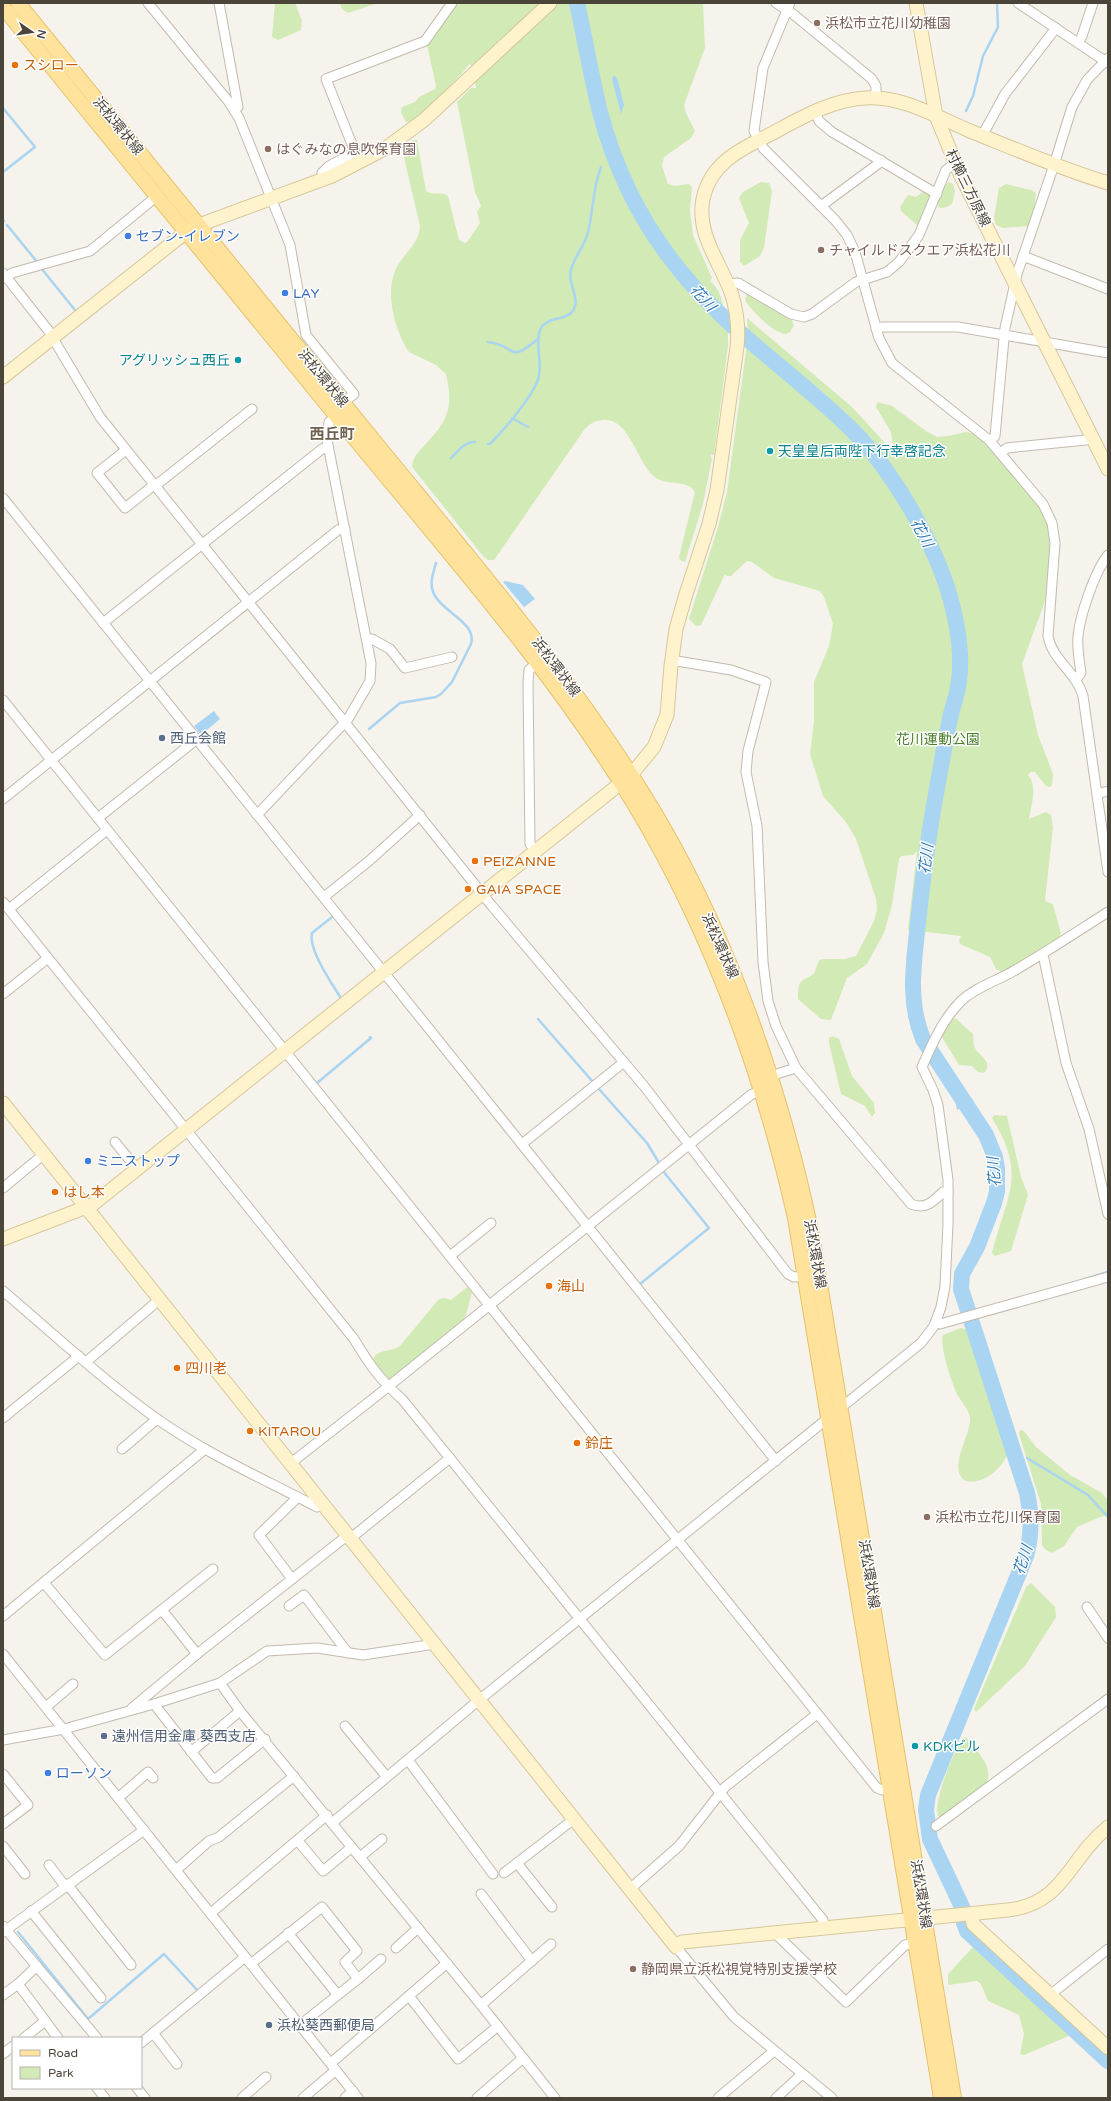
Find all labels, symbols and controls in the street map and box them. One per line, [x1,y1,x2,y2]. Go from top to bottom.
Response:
north arrow [12,12,52,52]
place label: 浜松市立花川幼稚園 [825,15,951,32]
marker: 浜松市立花川幼稚園 [812,18,822,28]
text: N [34,28,49,40]
place label: スシロー [23,57,79,74]
marker: スシロー [10,60,20,70]
street label: 浜松環状線 [89,93,147,159]
place label: はぐみなの息吹保育園 [276,141,416,158]
marker: はぐみなの息吹保育園 [263,144,273,154]
street label: 村櫛三方原線 [942,147,994,229]
place label: セブン-イレブン [136,228,240,245]
marker: セブン-イレブン [123,231,133,241]
place label: チャイルドスクエア浜松花川 [829,242,1011,259]
marker: チャイルドスクエア浜松花川 [816,245,826,255]
water label: 花川 [686,281,721,317]
place label: LAY [293,285,319,302]
marker: LAY [280,288,290,298]
street label: 浜松環状線 [294,345,352,411]
place label: アグリッシュ西丘 [119,352,230,369]
marker: アグリッシュ西丘 [233,355,243,365]
district label: 西丘町 [309,425,355,443]
place label: 天皇皇后両陛下行幸啓記念 [778,443,946,460]
marker: 天皇皇后両陛下行幸啓記念 [765,446,775,456]
water label: 花川 [907,516,938,552]
street label: 浜松環状線 [528,634,584,700]
place label: 西丘会館 [170,730,226,747]
park label: 花川運動公園 [896,731,980,748]
marker: 西丘会館 [157,733,167,743]
water label: 花川 [915,841,937,875]
place label: PEIZANNE [483,853,556,870]
marker: PEIZANNE [470,856,480,866]
place label: GAIA SPACE [476,881,562,898]
marker: GAIA SPACE [463,884,473,894]
street label: 浜松環状線 [698,911,742,981]
place label: ミニストップ [96,1153,180,1170]
water label: 花川 [984,1154,1004,1188]
marker: ミニストップ [83,1156,93,1166]
place label: はし本 [63,1184,105,1201]
marker: はし本 [50,1187,60,1197]
street label: 浜松環状線 [801,1218,829,1290]
place label: 海山 [557,1278,585,1295]
marker: 海山 [544,1281,554,1291]
place label: 四川老 [185,1360,227,1377]
marker: 四川老 [172,1363,182,1373]
place label: KITAROU [258,1423,321,1440]
marker: KITAROU [245,1426,255,1436]
place label: 鈴庄 [585,1435,613,1452]
marker: 鈴庄 [572,1438,582,1448]
place label: 浜松市立花川保育園 [935,1509,1061,1526]
marker: 浜松市立花川保育園 [922,1512,932,1522]
street label: 浜松環状線 [855,1538,883,1610]
water label: 花川 [1010,1541,1037,1577]
place label: 遠州信用金庫 葵西支店 [112,1728,256,1745]
marker: 遠州信用金庫 葵西支店 [99,1731,109,1741]
place label: KDKビル [923,1738,980,1755]
marker: KDKビル [910,1741,920,1751]
place label: ローソン [56,1765,112,1782]
marker: ローソン [43,1768,53,1778]
street label: 浜松環状線 [907,1858,935,1930]
place label: 静岡県立浜松視覚特別支援学校 [641,1961,837,1978]
marker: 静岡県立浜松視覚特別支援学校 [628,1964,638,1974]
place label: 浜松葵西郵便局 [277,2017,375,2034]
marker: 浜松葵西郵便局 [264,2020,274,2030]
legend [12,2037,142,2089]
text: Road [48,2046,78,2060]
text: Park [48,2066,74,2080]

